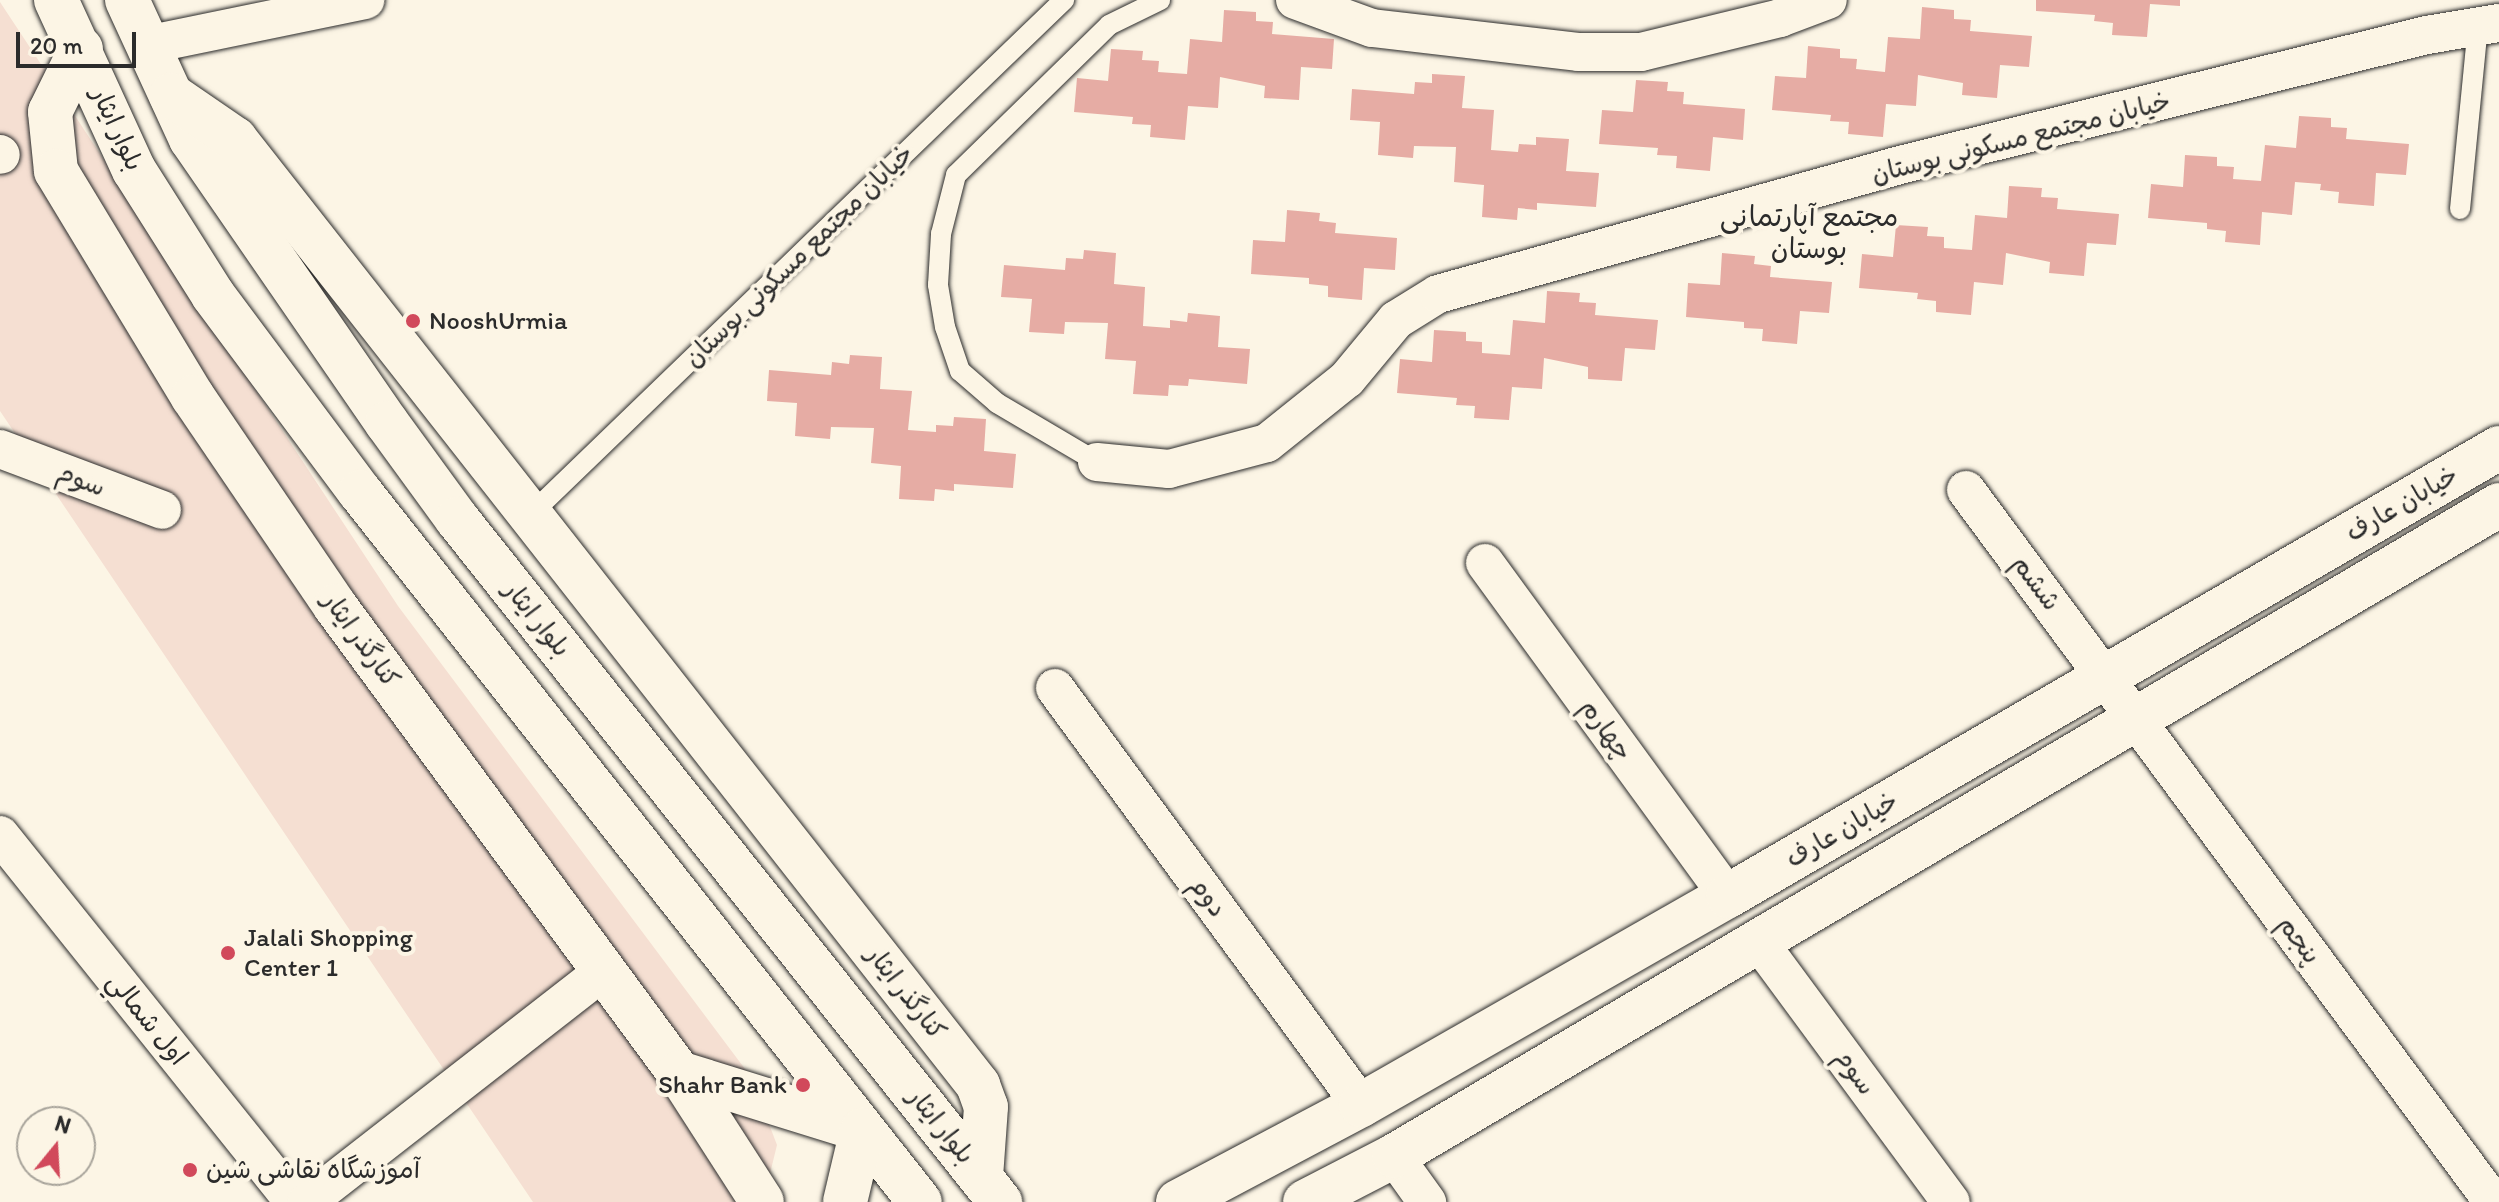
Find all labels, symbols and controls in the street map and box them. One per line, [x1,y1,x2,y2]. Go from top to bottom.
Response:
scale bar [20,16,140,66]
text: 20 m [30,31,83,60]
street label: بلوار ایثار [84,82,150,176]
street label: خیابان مجتمع مسکونی بوستان [1868,86,2174,190]
street label: خیابان مجتمع مسکونی بوستان [678,138,920,374]
district label: مجتمع آپارتمانی بوستان [1720,199,1898,265]
place label: NooshUrmia [429,305,568,337]
marker: NooshUrmia [404,312,422,330]
street label: سوم [52,457,110,503]
street label: خیابان عارف [2340,459,2464,549]
street label: ششم [2005,549,2067,617]
street label: بلوار ایثار [497,575,577,663]
street label: کنارگذر ایثار [316,586,406,694]
street label: چهارم [1573,693,1639,767]
street label: خیابان عارف [1780,785,1904,875]
street label: دوم [1183,871,1233,923]
street label: پنجم [2271,910,2327,970]
place label: Jalali Shopping Center 1 [244,922,413,984]
street label: کنارگذر ایثار [860,940,952,1046]
marker: Jalali Shopping Center 1 [219,944,237,962]
street label: اول شمالي [100,966,194,1072]
street label: سوم [1828,1043,1882,1101]
place label: Shahr Bank [657,1069,787,1101]
marker: Shahr Bank [794,1076,812,1094]
street label: بلوار ایثار [901,1082,981,1170]
north arrow [16,1106,96,1186]
text: N [52,1109,74,1140]
place label: آموزشگاه نقاشی شین [206,1154,420,1186]
marker: آموزشگاه نقاشی شین [181,1161,199,1179]

